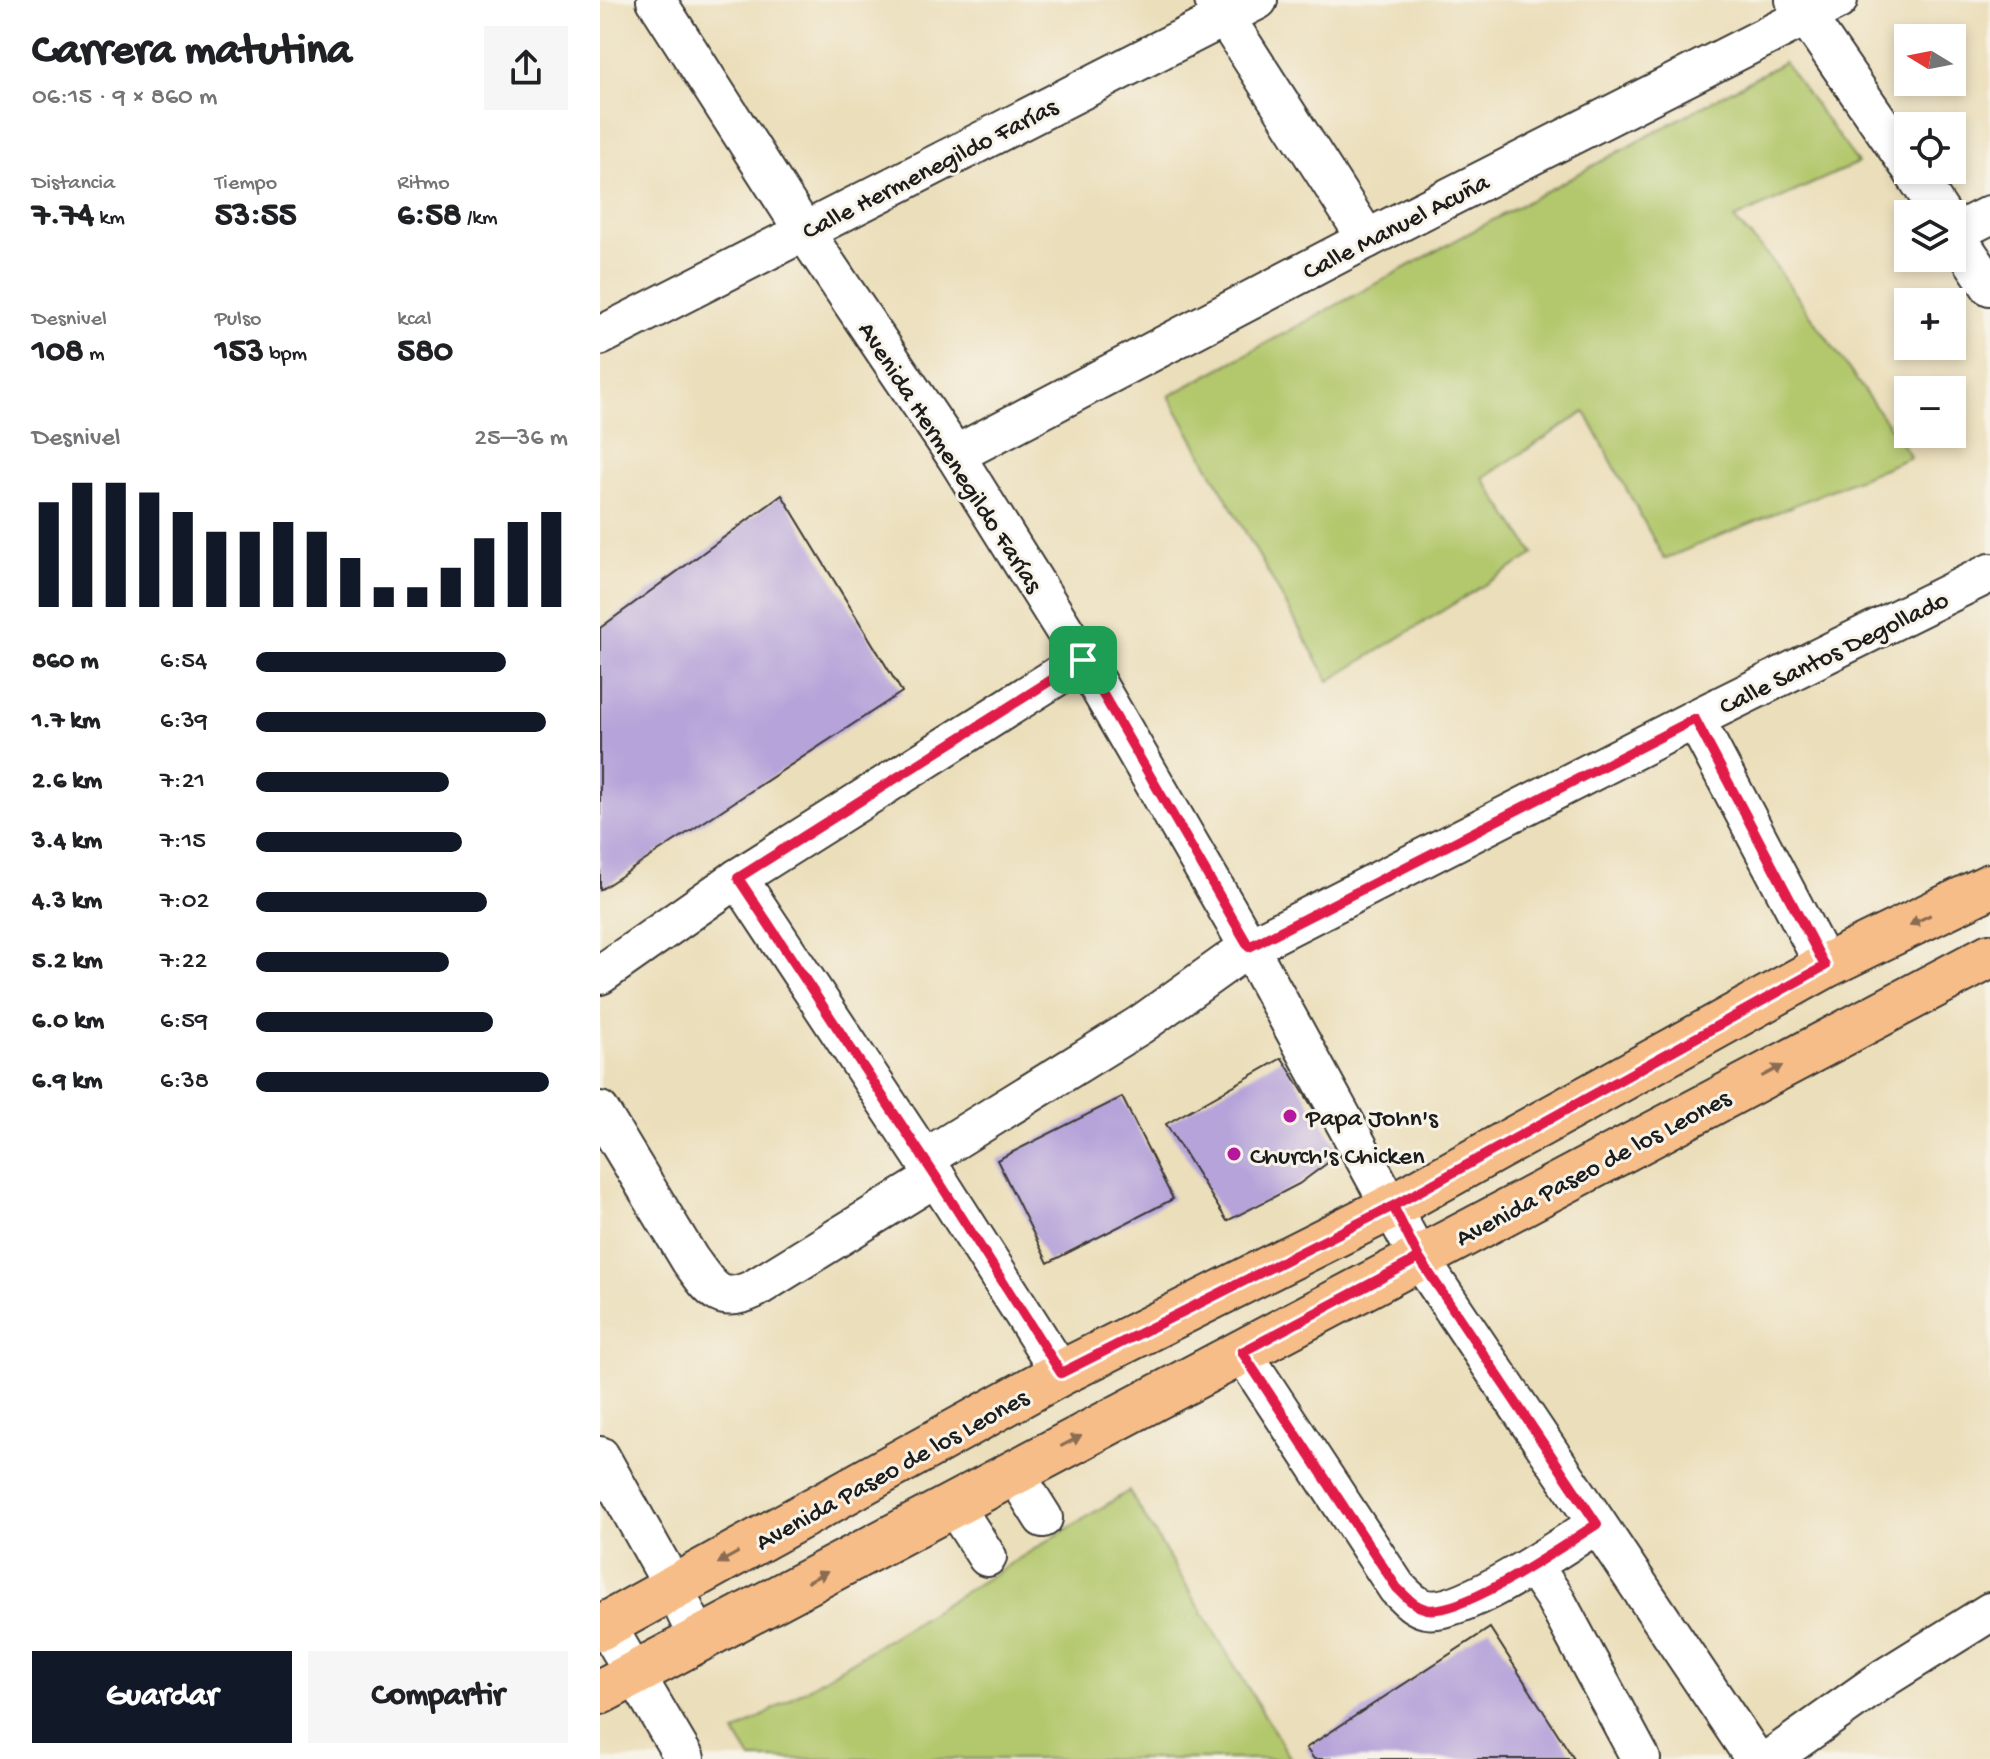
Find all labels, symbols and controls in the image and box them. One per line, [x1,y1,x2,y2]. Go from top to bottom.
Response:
north arrow [1894,24,1966,96]
map controls [1894,24,1966,448]
button: share [484,26,568,110]
text: Carrera matutina [32,27,352,79]
text: 06:15 · 9 × 860 m [32,83,217,114]
street label: Calle Hermenegildo Farías [798,92,1065,249]
button: locate [1894,112,1966,184]
street label: Calle Manuel Acuña [1299,168,1497,289]
text: Distancia [32,171,115,197]
text: Tiempo [215,171,277,197]
text: Ritmo [397,171,450,197]
text: 7.74 [32,197,94,237]
text: 53:55 [215,197,297,237]
text: 6:58 [397,197,462,237]
button: layers [1894,200,1966,272]
text: km [94,206,125,232]
text: /km [462,206,498,232]
button: + [1894,288,1966,360]
text: Desnivel [32,307,107,333]
text: Pulso [215,307,261,333]
text: kcal [397,307,432,333]
street label: Avenida Hermenegildo Farías [849,317,1048,601]
text: 108 [32,333,84,373]
text: 153 [215,333,264,373]
text: 580 [397,333,453,373]
text: m [84,342,105,368]
text: bpm [264,342,307,368]
button: − [1894,376,1966,448]
text: Desnivel [32,424,121,455]
text: 25–36 m [474,424,568,455]
street label: Calle Santos Degollado [1715,586,1955,724]
pin [1049,626,1117,694]
icon: arrive [1061,638,1105,682]
text: 860 m [32,647,99,678]
text: 6:54 [160,647,207,678]
text: 1.7 km [32,707,100,738]
text: 6:39 [160,707,208,738]
text: 2.6 km [32,767,102,798]
text: 7:21 [160,767,205,798]
text: 3.4 km [32,827,102,858]
text: 7:15 [160,827,206,858]
text: 4.3 km [32,887,102,918]
text: 7:02 [160,887,209,918]
one-way arrow [1908,913,1931,927]
text: 5.2 km [32,947,103,978]
text: 7:22 [160,947,207,978]
text: 6.0 km [32,1007,104,1038]
text: 6:59 [160,1007,208,1038]
one-way arrow [1760,1065,1783,1078]
text: 6.9 km [32,1067,103,1098]
text: 6:38 [160,1067,209,1098]
street label: Avenida Paseo de los Leones [1451,1084,1738,1256]
place label: Papa John's [1305,1105,1439,1136]
marker: Papa John's [1281,1107,1299,1125]
place label: Church's Chicken [1250,1143,1425,1174]
marker: Church's Chicken [1225,1145,1243,1163]
street label: Avenida Paseo de los Leones [751,1383,1036,1560]
one-way arrow [1060,1435,1083,1448]
one-way arrow [717,1551,739,1565]
one-way arrow [806,1570,829,1583]
button: Guardar [32,1651,292,1743]
button: Compartir [308,1651,568,1743]

